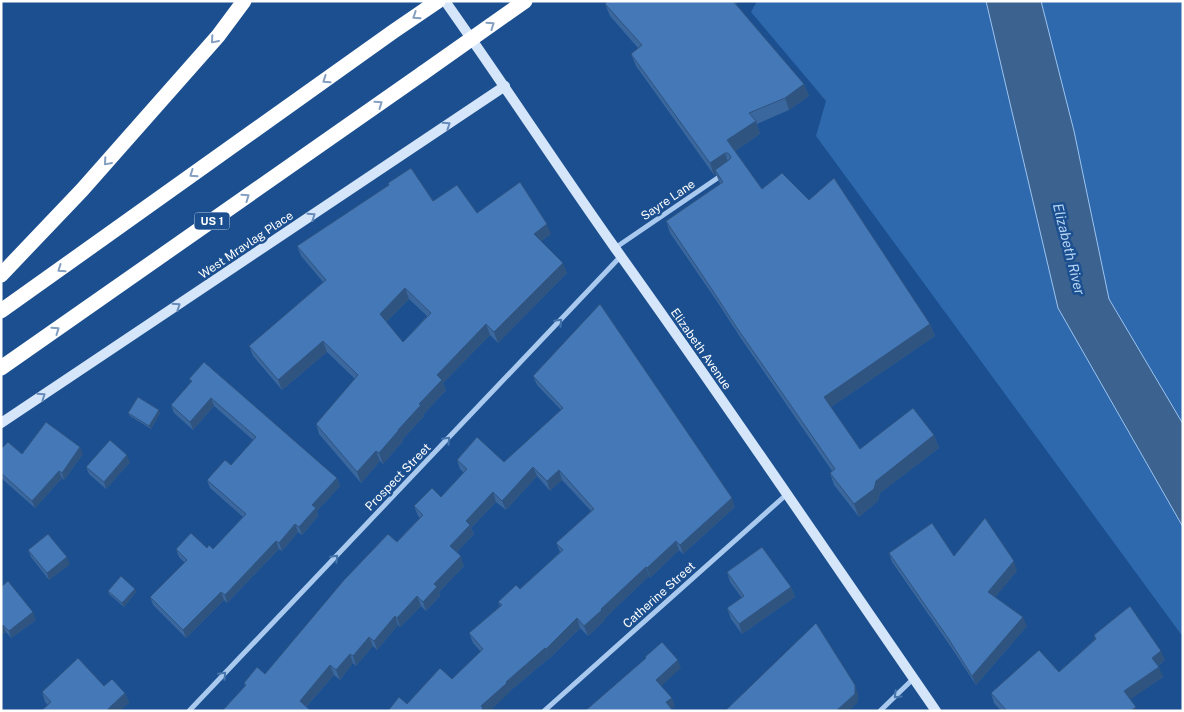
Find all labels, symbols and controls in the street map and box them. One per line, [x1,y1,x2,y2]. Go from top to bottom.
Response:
one-way arrow [412,10,422,19]
one-way arrow [485,22,495,31]
one-way arrow [210,34,219,43]
one-way arrow [322,74,332,83]
one-way arrow [373,101,383,110]
one-way arrow [441,122,451,131]
one-way arrow [103,156,112,165]
one-way arrow [189,168,199,177]
street label: Sayre Lane [638,177,698,223]
one-way arrow [240,194,250,203]
water label: Elizabeth River [1050,202,1088,297]
street label: West Mravlag Place [196,208,296,282]
road number: US 1 [194,212,230,230]
one-way arrow [307,212,316,222]
one-way arrow [57,263,67,272]
one-way arrow [171,303,181,312]
street label: Elizabeth Avenue [668,306,734,392]
one-way arrow [553,319,562,328]
one-way arrow [50,327,59,336]
one-way arrow [36,393,45,402]
one-way arrow [441,436,450,445]
street label: Prospect Street [362,440,434,513]
one-way arrow [329,554,338,563]
street label: Catherine Street [620,559,698,631]
one-way arrow [217,672,226,681]
one-way arrow [894,689,903,698]

